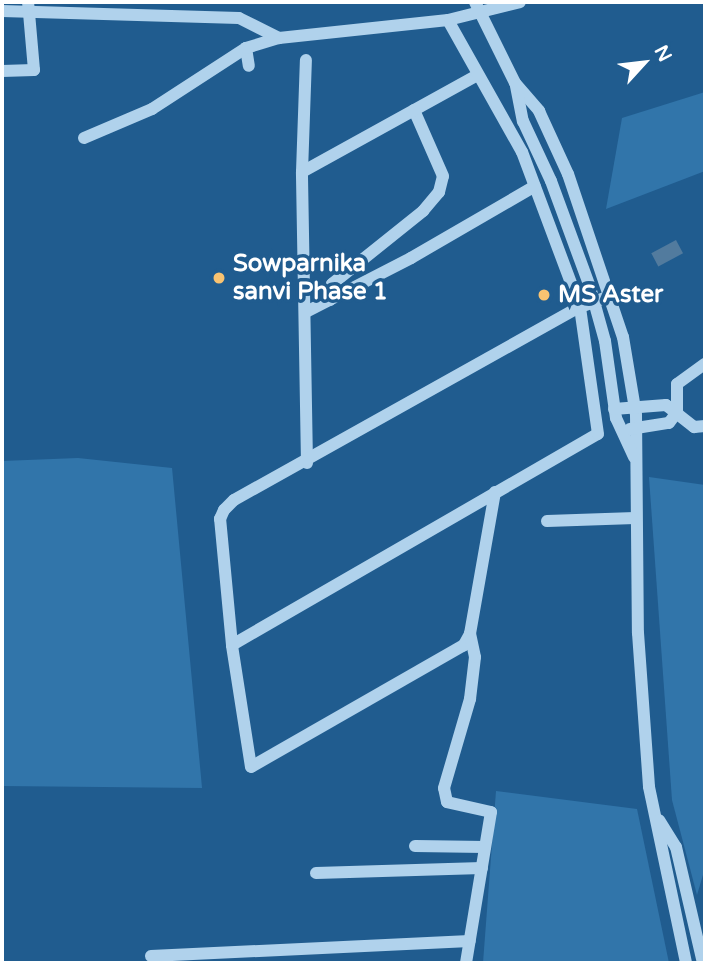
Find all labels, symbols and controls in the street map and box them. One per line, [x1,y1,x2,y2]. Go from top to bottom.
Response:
north arrow [609,28,679,98]
text: N [649,42,676,65]
place label: Sowparnika sanvi Phase 1 [233,250,388,306]
marker: Sowparnika sanvi Phase 1 [211,270,227,286]
place label: MS Aster [558,281,663,309]
marker: MS Aster [536,287,552,303]

